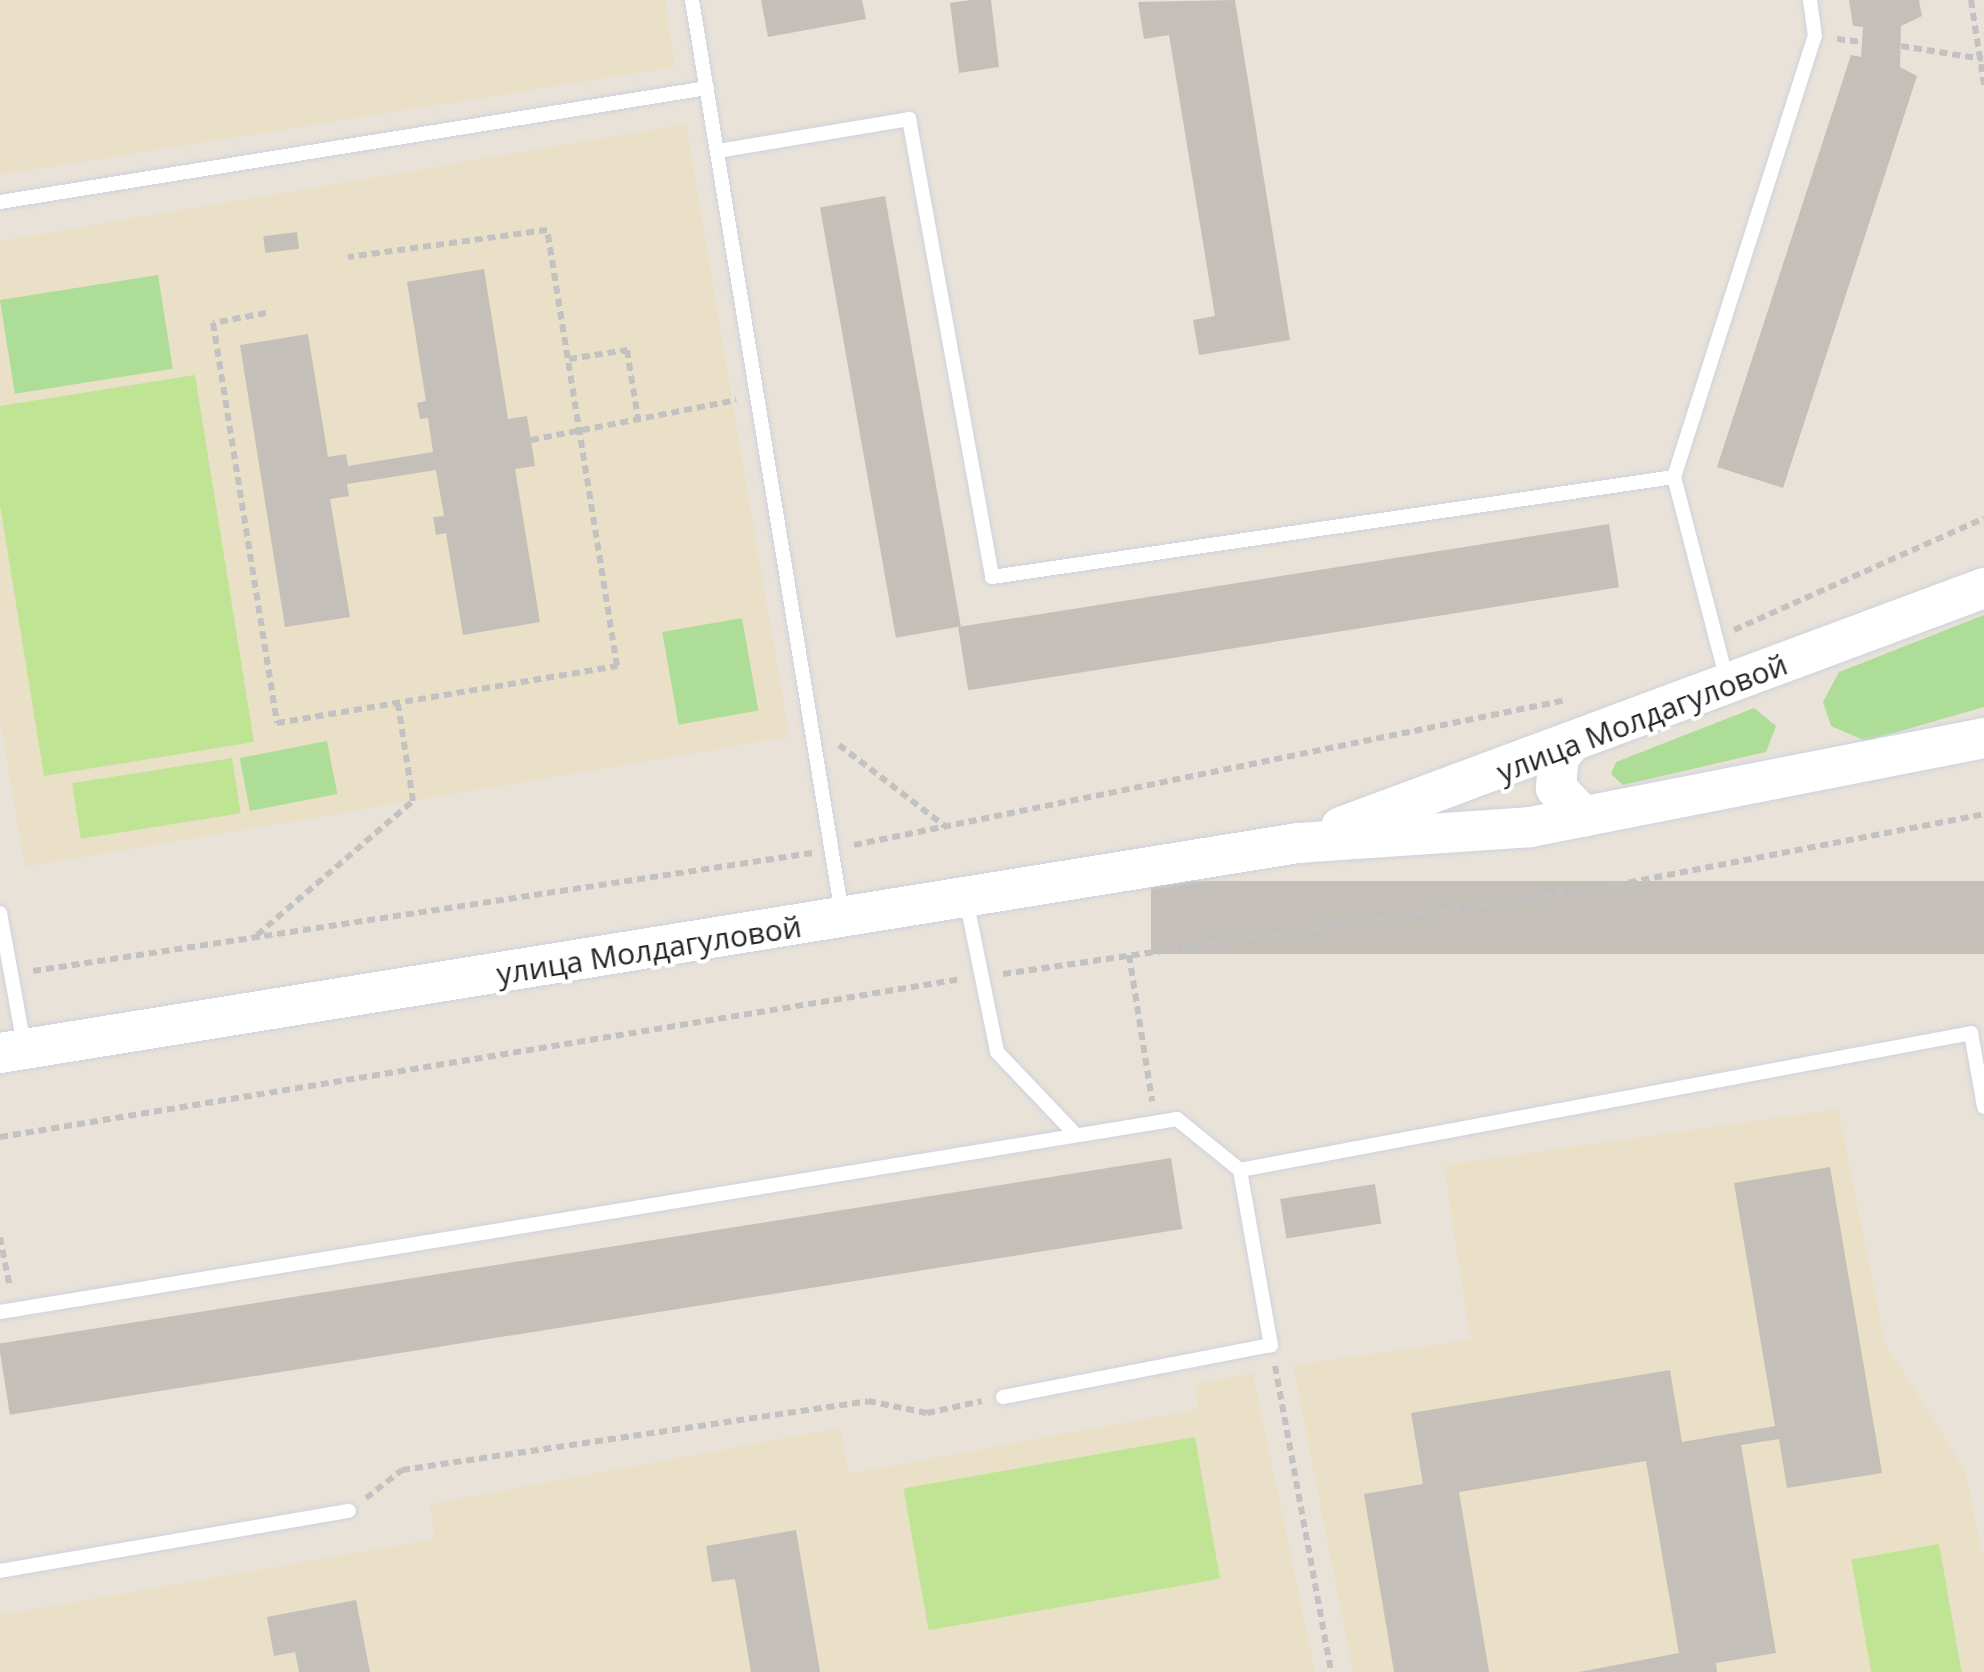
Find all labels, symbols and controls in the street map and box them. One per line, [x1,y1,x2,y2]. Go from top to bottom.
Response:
street label: улица Молдагуловой [1492,646,1792,790]
street label: улица Молдагуловой [494,908,804,992]

